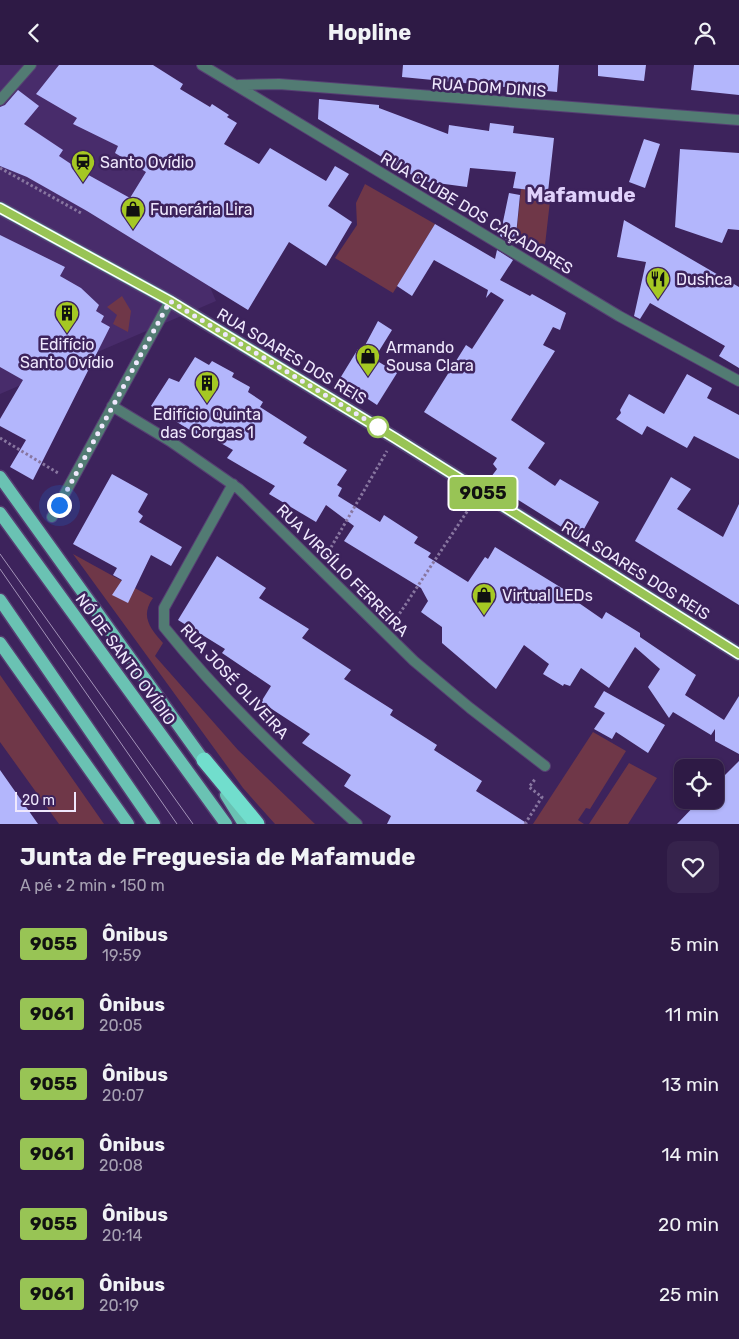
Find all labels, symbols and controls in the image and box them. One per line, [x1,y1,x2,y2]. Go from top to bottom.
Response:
icon: back [20,19,48,47]
text: Hopline [328,19,411,46]
icon: person [691,19,719,47]
street label: RUA DOM DINIS [431,74,547,101]
street label: RUA CLUBE DOS CAÇADORES [377,148,576,278]
station icon: Santo Ovídio [70,149,96,183]
place label: Santo Ovídio [100,153,194,172]
district label: Mafamude [526,182,636,207]
shop icon: Funerária Lira [120,196,146,230]
place label: Funerária Lira [150,200,253,219]
restaurant icon: Dushca [645,266,671,300]
place label: Dushca [676,270,732,289]
building icon: Edifício Santo Ovídio [54,300,80,334]
street label: RUA SOARES DOS REIS [213,304,370,409]
place label: Edifício Santo Ovídio [20,335,114,372]
place label: Armando Sousa Clara [386,338,474,375]
shop icon: Armando Sousa Clara [355,343,381,377]
building icon: Edifício Quinta das Corgas 1 [194,370,220,404]
place label: Edifício Quinta das Corgas 1 [153,405,261,442]
unlabelled marker [367,416,389,438]
line badge: 9055 [448,477,518,509]
text: 9055 [459,482,507,504]
your location [47,493,72,518]
street label: RUA VIRGÍLIO FERREIRA [273,500,413,641]
street label: RUA SOARES DOS REIS [558,517,713,624]
shop icon: Virtual LEDs [471,582,497,616]
place label: Virtual LEDs [502,586,593,605]
street label: NÓ DE SANTO OVÍDIO [72,589,180,729]
street label: RUA JOSÉ OLIVEIRA [176,620,293,743]
map controls [674,759,724,809]
button: locate [674,759,724,809]
scale bar [15,789,76,812]
text: 20 m [22,792,55,809]
button: heart [667,841,719,893]
text: Junta de Freguesia de Mafamude [20,843,415,871]
text: A pé · 2 min · 150 m [20,876,165,895]
text: Ônibus [102,923,168,946]
text: 9055 [30,933,77,955]
text: 5 min [670,933,719,956]
text: 19:59 [102,946,141,965]
text: Ônibus [99,993,165,1016]
text: 9061 [30,1003,74,1025]
text: 11 min [665,1003,719,1026]
text: 20:05 [99,1016,142,1035]
text: Ônibus [102,1063,168,1086]
text: 9055 [30,1073,77,1095]
text: 13 min [662,1073,719,1096]
text: 20:07 [102,1086,144,1105]
text: Ônibus [99,1133,165,1156]
text: 9061 [30,1143,74,1165]
text: 14 min [661,1143,719,1166]
text: 20:08 [99,1156,143,1175]
text: Ônibus [102,1203,168,1226]
text: 9055 [30,1213,77,1235]
text: 20 min [658,1213,719,1236]
text: 20:14 [102,1226,142,1245]
text: Ônibus [99,1273,165,1296]
text: 9061 [30,1283,74,1305]
text: 25 min [659,1283,719,1306]
text: 20:19 [99,1296,139,1315]

